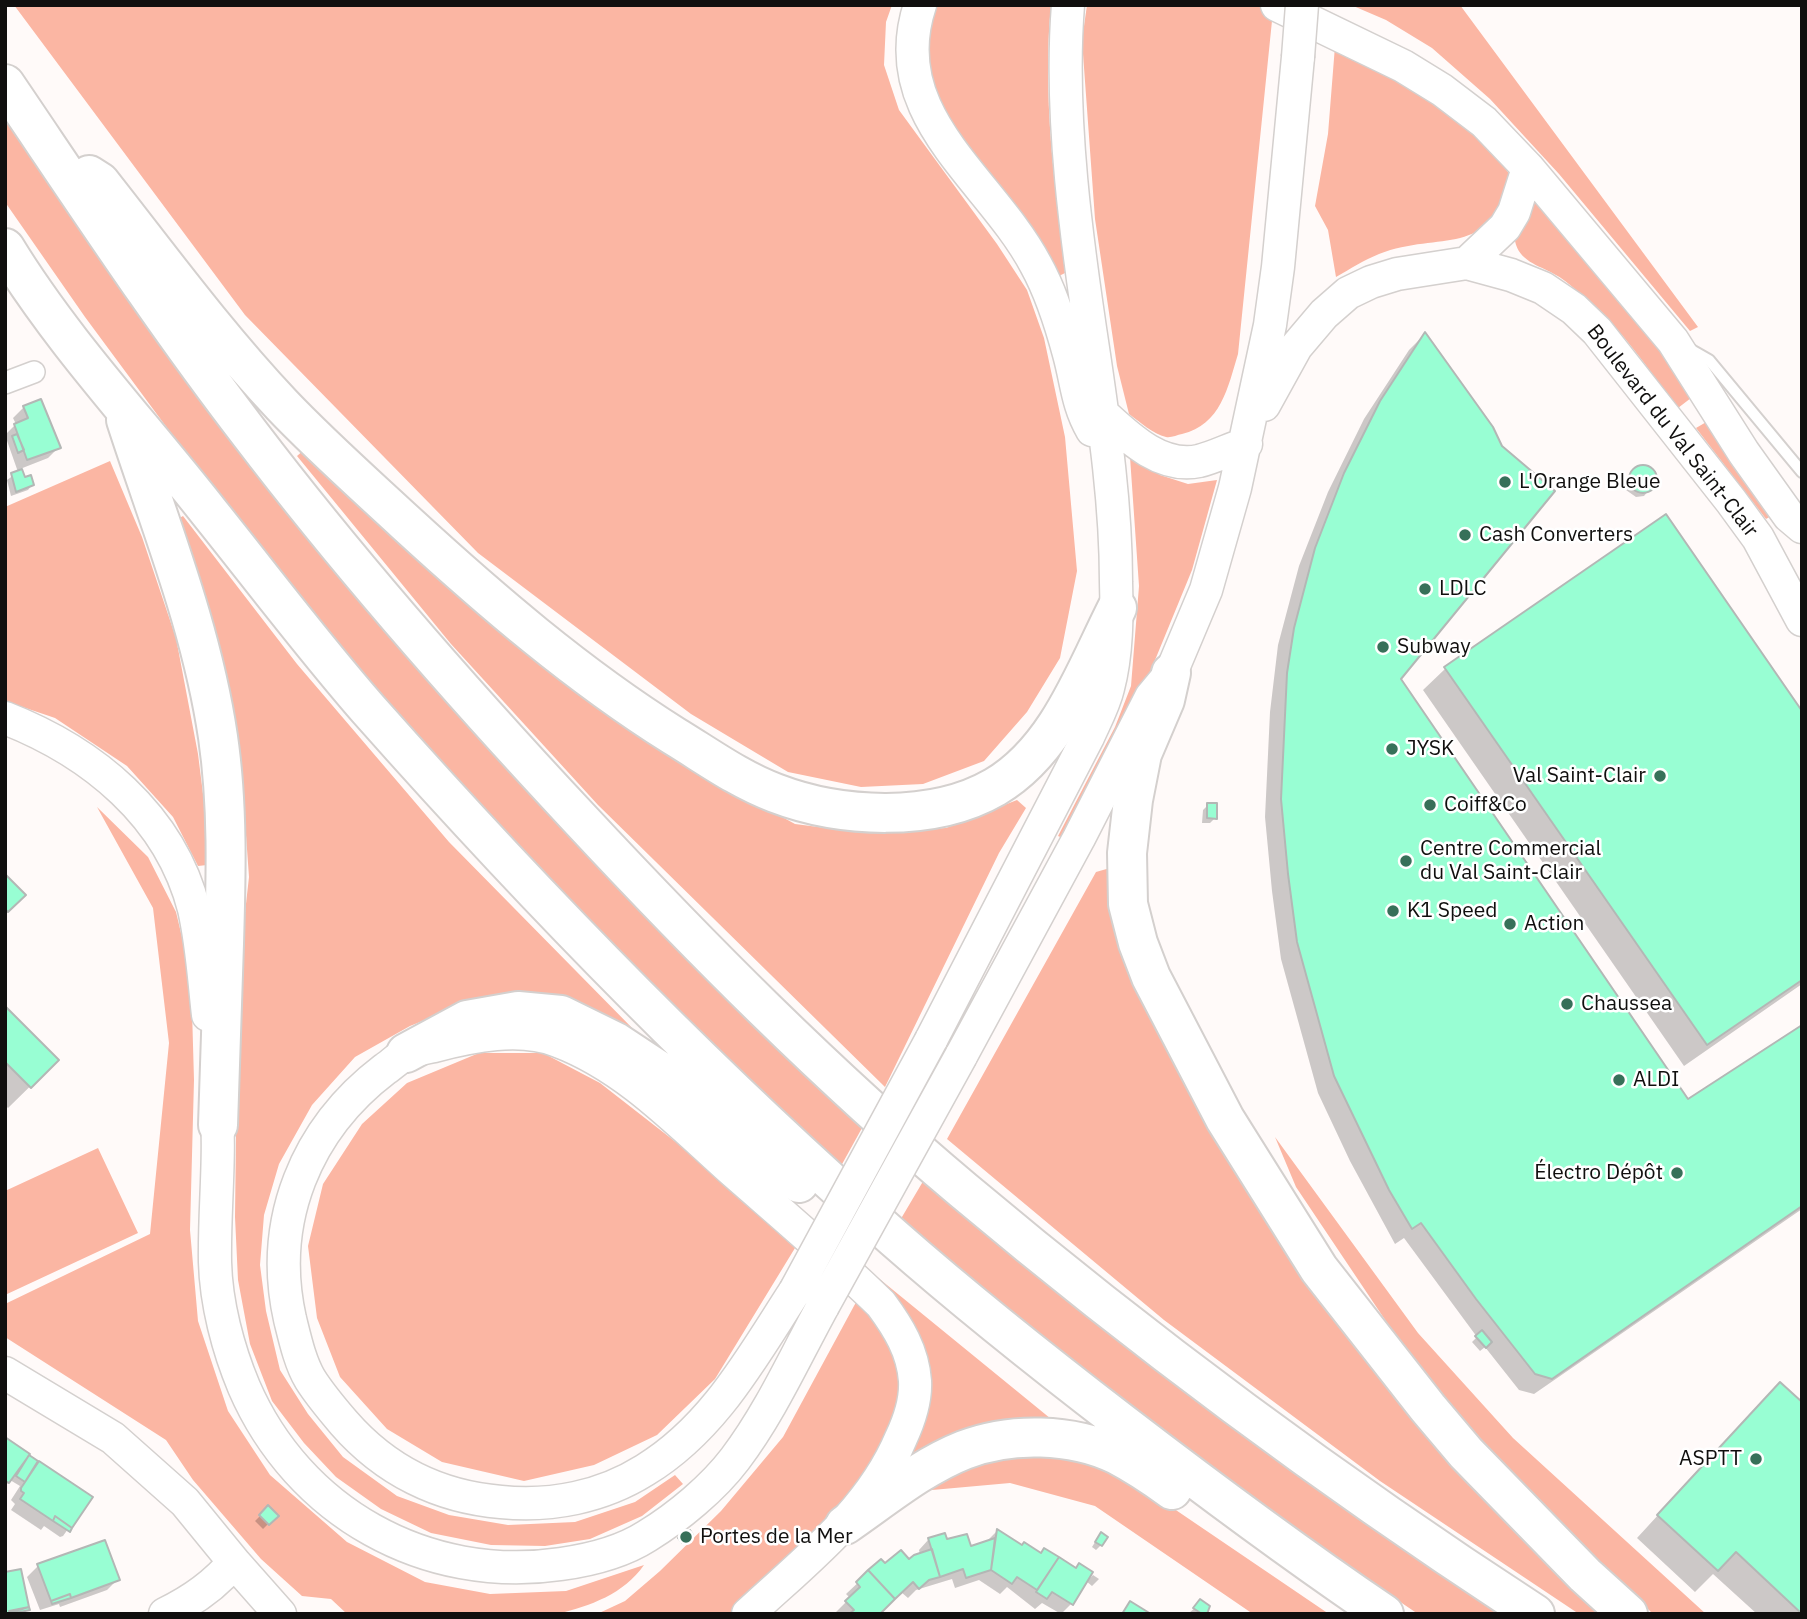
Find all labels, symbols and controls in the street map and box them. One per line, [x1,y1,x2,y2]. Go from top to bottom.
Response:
street label: Boulevard du Val Saint-Clair [1581,320,1763,542]
place label: L'Orange Bleue [1519,469,1660,495]
marker: L'Orange Bleue [1497,474,1513,490]
place label: Cash Converters [1479,522,1633,548]
marker: Cash Converters [1457,527,1473,543]
place label: LDLC [1439,576,1487,602]
marker: LDLC [1417,581,1433,597]
place label: Subway [1397,634,1471,660]
marker: Subway [1375,639,1391,655]
place label: JYSK [1406,736,1454,762]
marker: JYSK [1384,741,1400,757]
place label: Val Saint-Clair [1513,763,1646,789]
marker: Val Saint-Clair [1652,768,1668,784]
place label: Coiff&Co [1444,792,1527,818]
marker: Coiff&Co [1422,797,1438,813]
place label: Centre Commercial du Val Saint-Clair [1420,836,1601,886]
marker: Centre Commercial du Val Saint-Clair [1398,853,1414,869]
place label: K1 Speed [1407,898,1497,924]
marker: K1 Speed [1385,903,1401,919]
place label: Action [1524,911,1584,937]
marker: Action [1502,916,1518,932]
place label: Chaussea [1581,991,1672,1017]
marker: Chaussea [1559,996,1575,1012]
place label: ALDI [1633,1067,1679,1093]
marker: ALDI [1611,1072,1627,1088]
place label: Électro Dépôt [1534,1160,1663,1186]
marker: Électro Dépôt [1669,1165,1685,1181]
place label: ASPTT [1679,1446,1742,1472]
marker: ASPTT [1748,1451,1764,1467]
place label: Portes de la Mer [700,1524,853,1550]
marker: Portes de la Mer [678,1529,694,1545]

